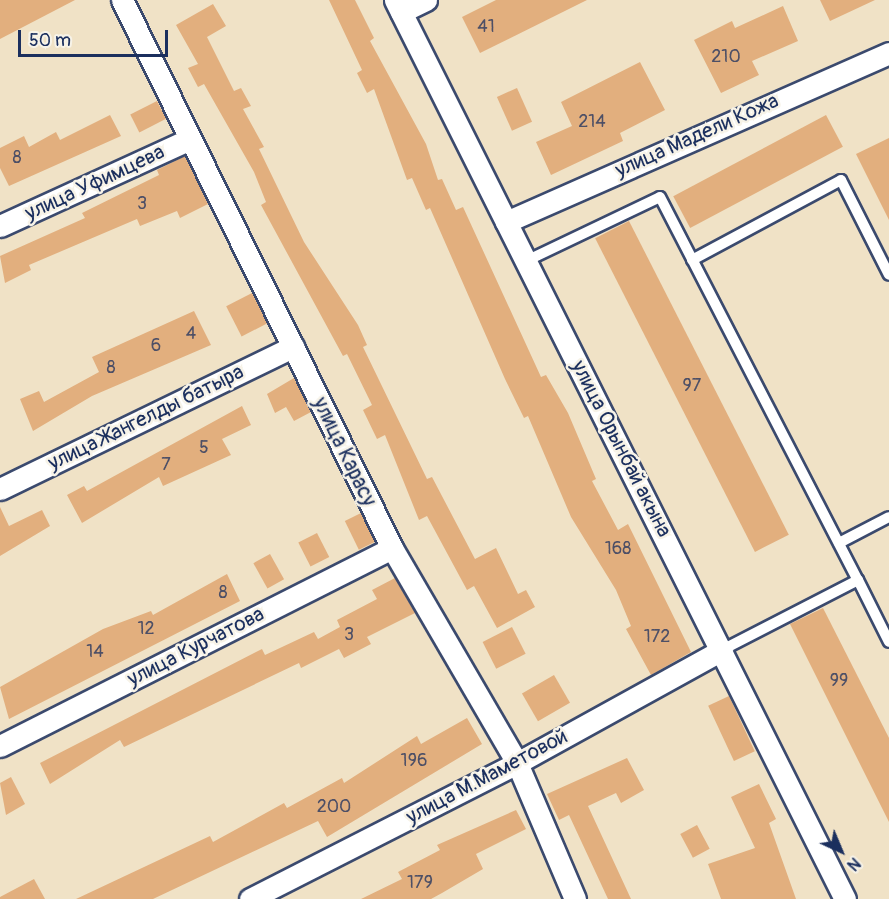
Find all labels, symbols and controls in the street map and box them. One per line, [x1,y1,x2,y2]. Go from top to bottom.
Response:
house number: 41 [477,16,495,38]
scale bar [21,18,171,56]
text: 50 m [29,29,71,52]
house number: 210 [711,46,741,68]
street label: улица Мадели Кожа [611,89,783,183]
house number: 214 [578,111,606,133]
street label: улица Уфимцева [21,140,169,226]
house number: 8 [12,147,22,169]
house number: 3 [137,193,147,215]
house number: 4 [186,323,196,345]
house number: 6 [151,335,161,357]
street label: улица Орынбай акына [566,356,676,542]
house number: 8 [106,357,116,379]
street label: улица Жангелды батыра [44,360,248,476]
house number: 97 [683,375,701,397]
street label: улица Карасу [307,393,381,511]
house number: 5 [199,437,209,459]
house number: 7 [161,454,171,476]
house number: 168 [605,538,631,560]
house number: 8 [218,582,228,604]
street label: улица Курчатова [123,602,269,692]
house number: 12 [137,618,155,640]
house number: 3 [344,624,354,646]
house number: 172 [644,626,670,648]
house number: 14 [86,641,104,663]
house number: 99 [830,670,848,692]
street label: улица М.Маметовой [402,724,572,830]
house number: 196 [401,750,427,772]
house number: 200 [317,796,351,818]
north arrow [811,821,871,881]
text: N [843,853,864,875]
house number: 179 [407,872,433,894]

